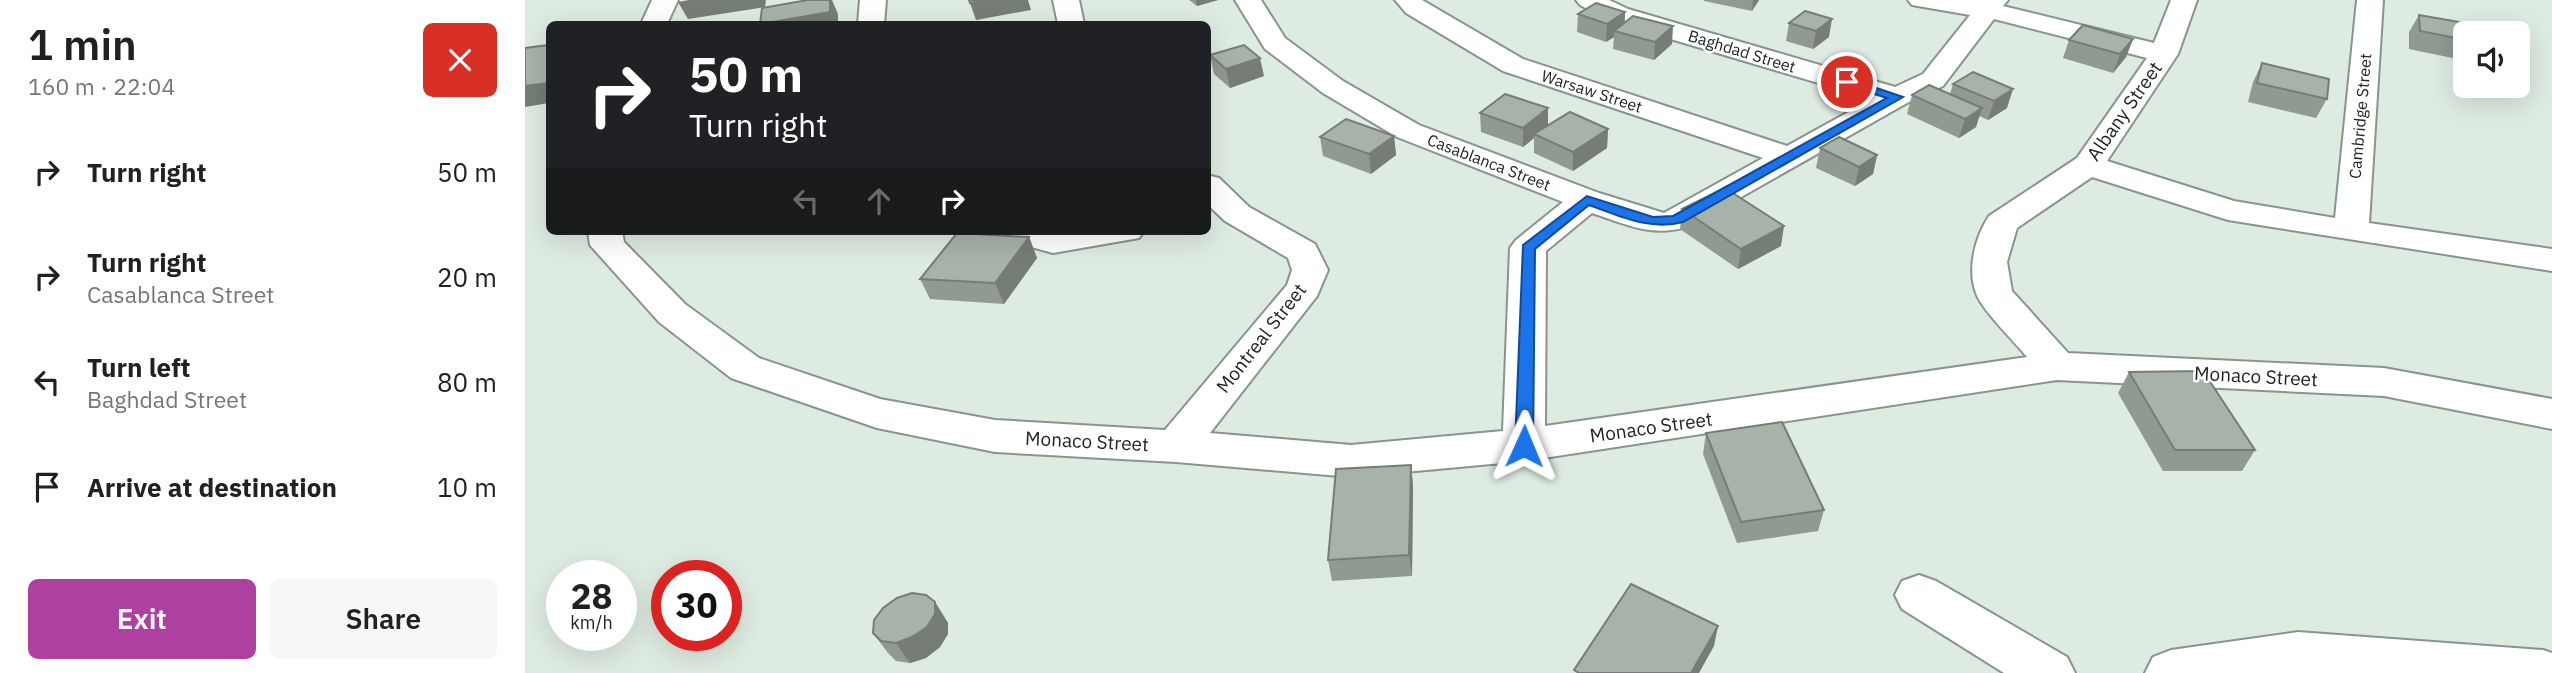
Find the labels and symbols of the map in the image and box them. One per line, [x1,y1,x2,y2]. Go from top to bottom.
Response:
street label: Baghdad Street [1686,25,1798,77]
pin [1817,52,1877,112]
street label: Cambridge Street [2345,53,2375,179]
street label: Albany Street [2081,57,2167,165]
street label: Warsaw Street [1539,65,1645,117]
street label: Casablanca Street [1425,129,1553,195]
street label: Montreal Street [1211,278,1311,398]
street label: Monaco Street [2194,361,2318,391]
street label: Monaco Street [1588,407,1714,447]
position arrow [1487,409,1561,483]
street label: Monaco Street [1025,426,1149,456]
speed limit sign: 30 [651,560,742,651]

